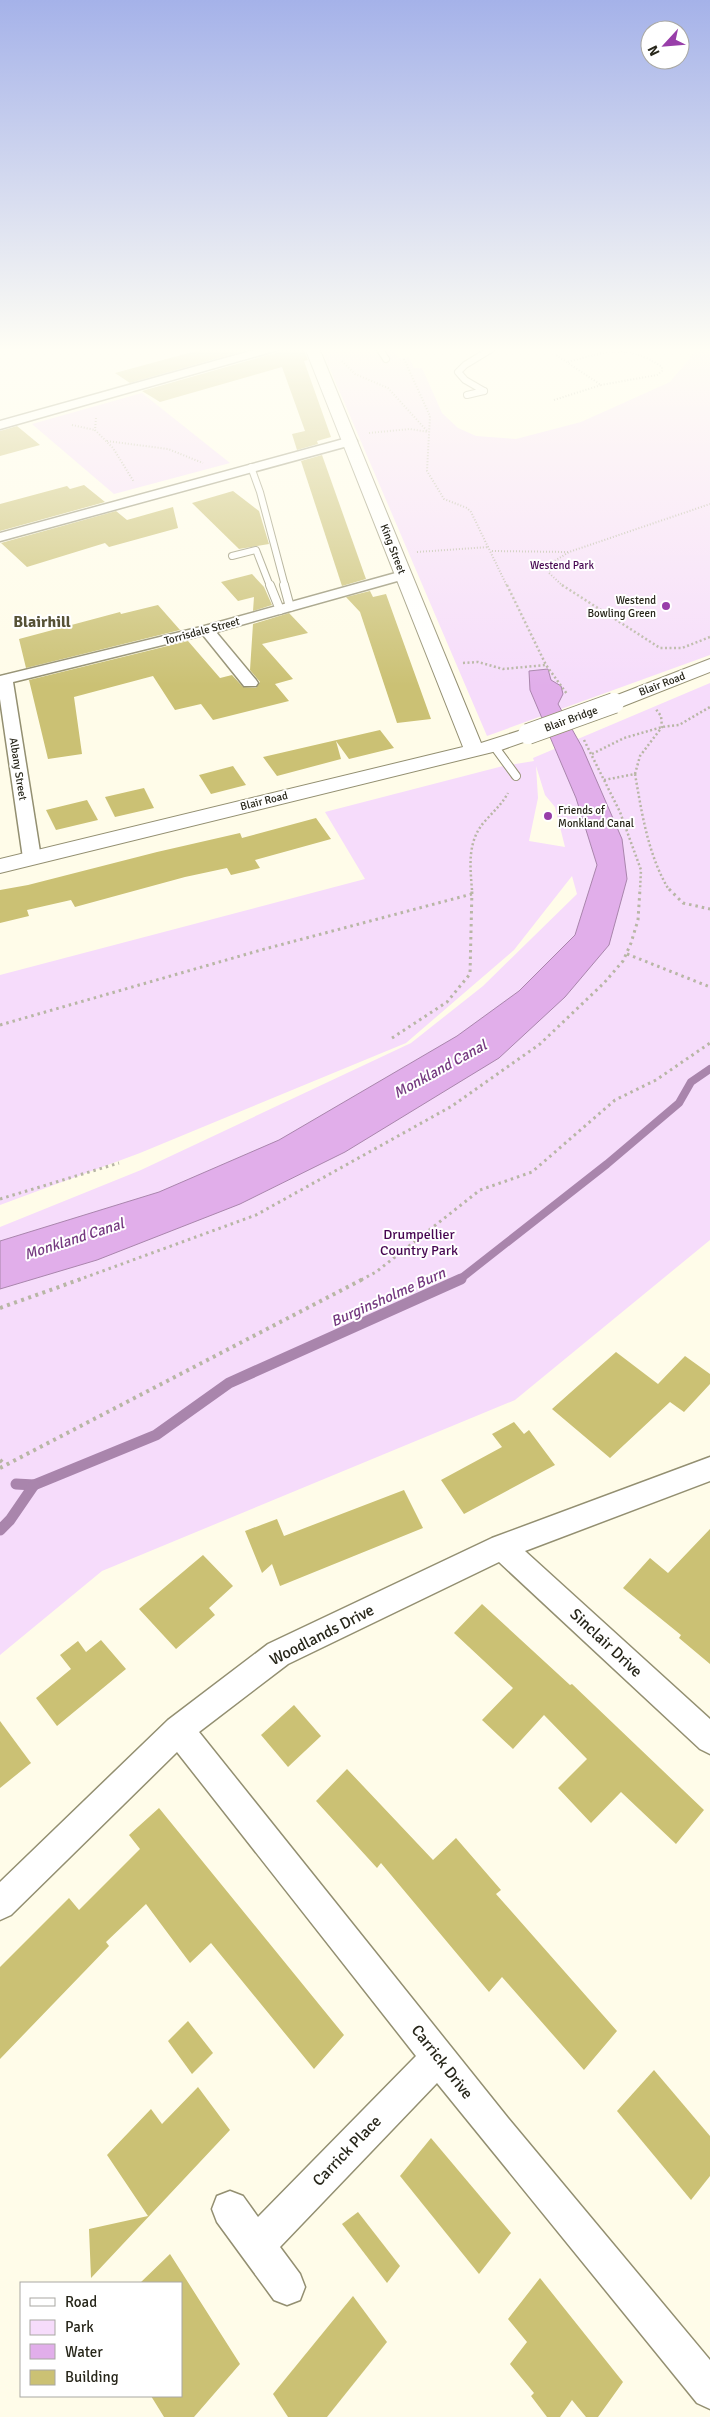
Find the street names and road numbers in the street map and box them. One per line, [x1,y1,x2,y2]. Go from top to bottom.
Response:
street label: King Street [378,522,409,576]
street label: Torrisdale Street [163,615,241,647]
street label: Blair Road [637,669,687,699]
street label: Blair Bridge [543,703,599,735]
street label: Albany Street [7,737,29,801]
street label: Blair Road [239,789,289,813]
street label: Woodlands Drive [266,1600,378,1670]
street label: Sinclair Drive [566,1604,646,1682]
street label: Carrick Drive [407,2021,477,2103]
street label: Carrick Place [308,2112,386,2190]

